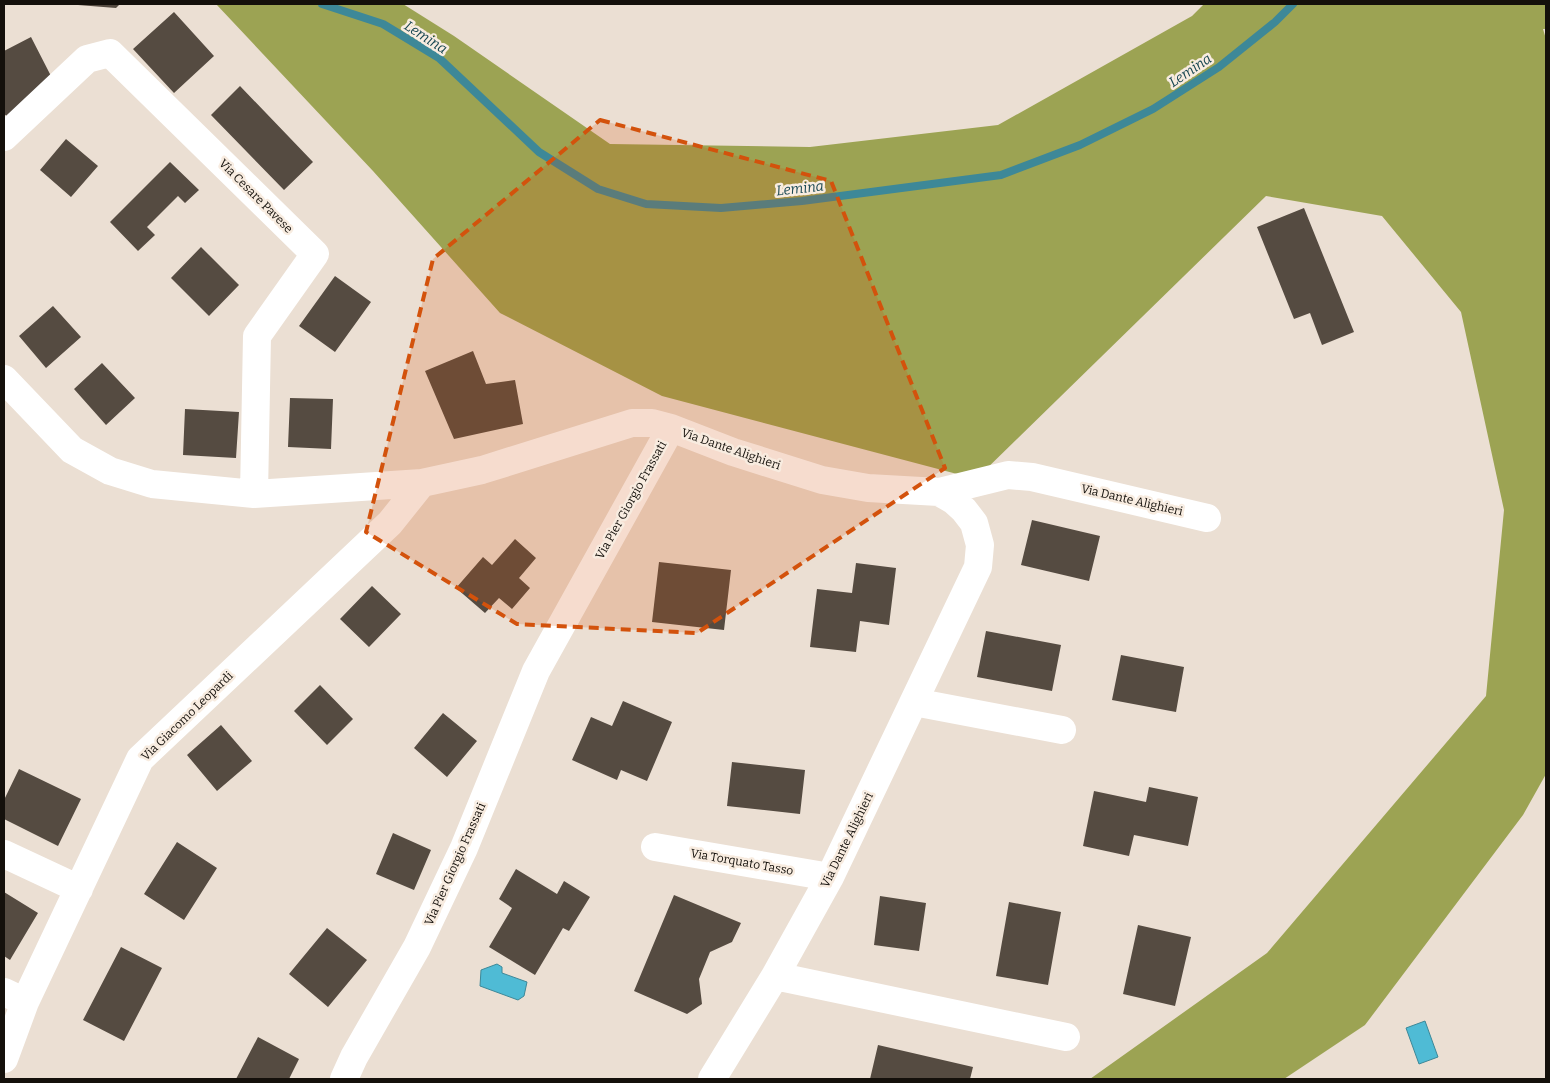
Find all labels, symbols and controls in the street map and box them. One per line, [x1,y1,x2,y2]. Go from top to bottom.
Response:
water label: Lemina [401,17,450,58]
water label: Lemina [1166,50,1215,91]
street label: Via Cesare Pavese [216,156,296,236]
water label: Lemina [775,178,825,199]
street label: Via Dante Alighieri [680,425,783,473]
street label: Via Pier Giorgio Frassati [593,438,670,561]
street label: Via Dante Alighieri [1080,481,1185,519]
street label: Via Giacomo Leopardi [138,668,236,763]
street label: Via Dante Alighieri [818,790,876,890]
street label: Via Pier Giorgio Frassati [422,800,489,928]
street label: Via Torquato Tasso [689,846,795,878]

